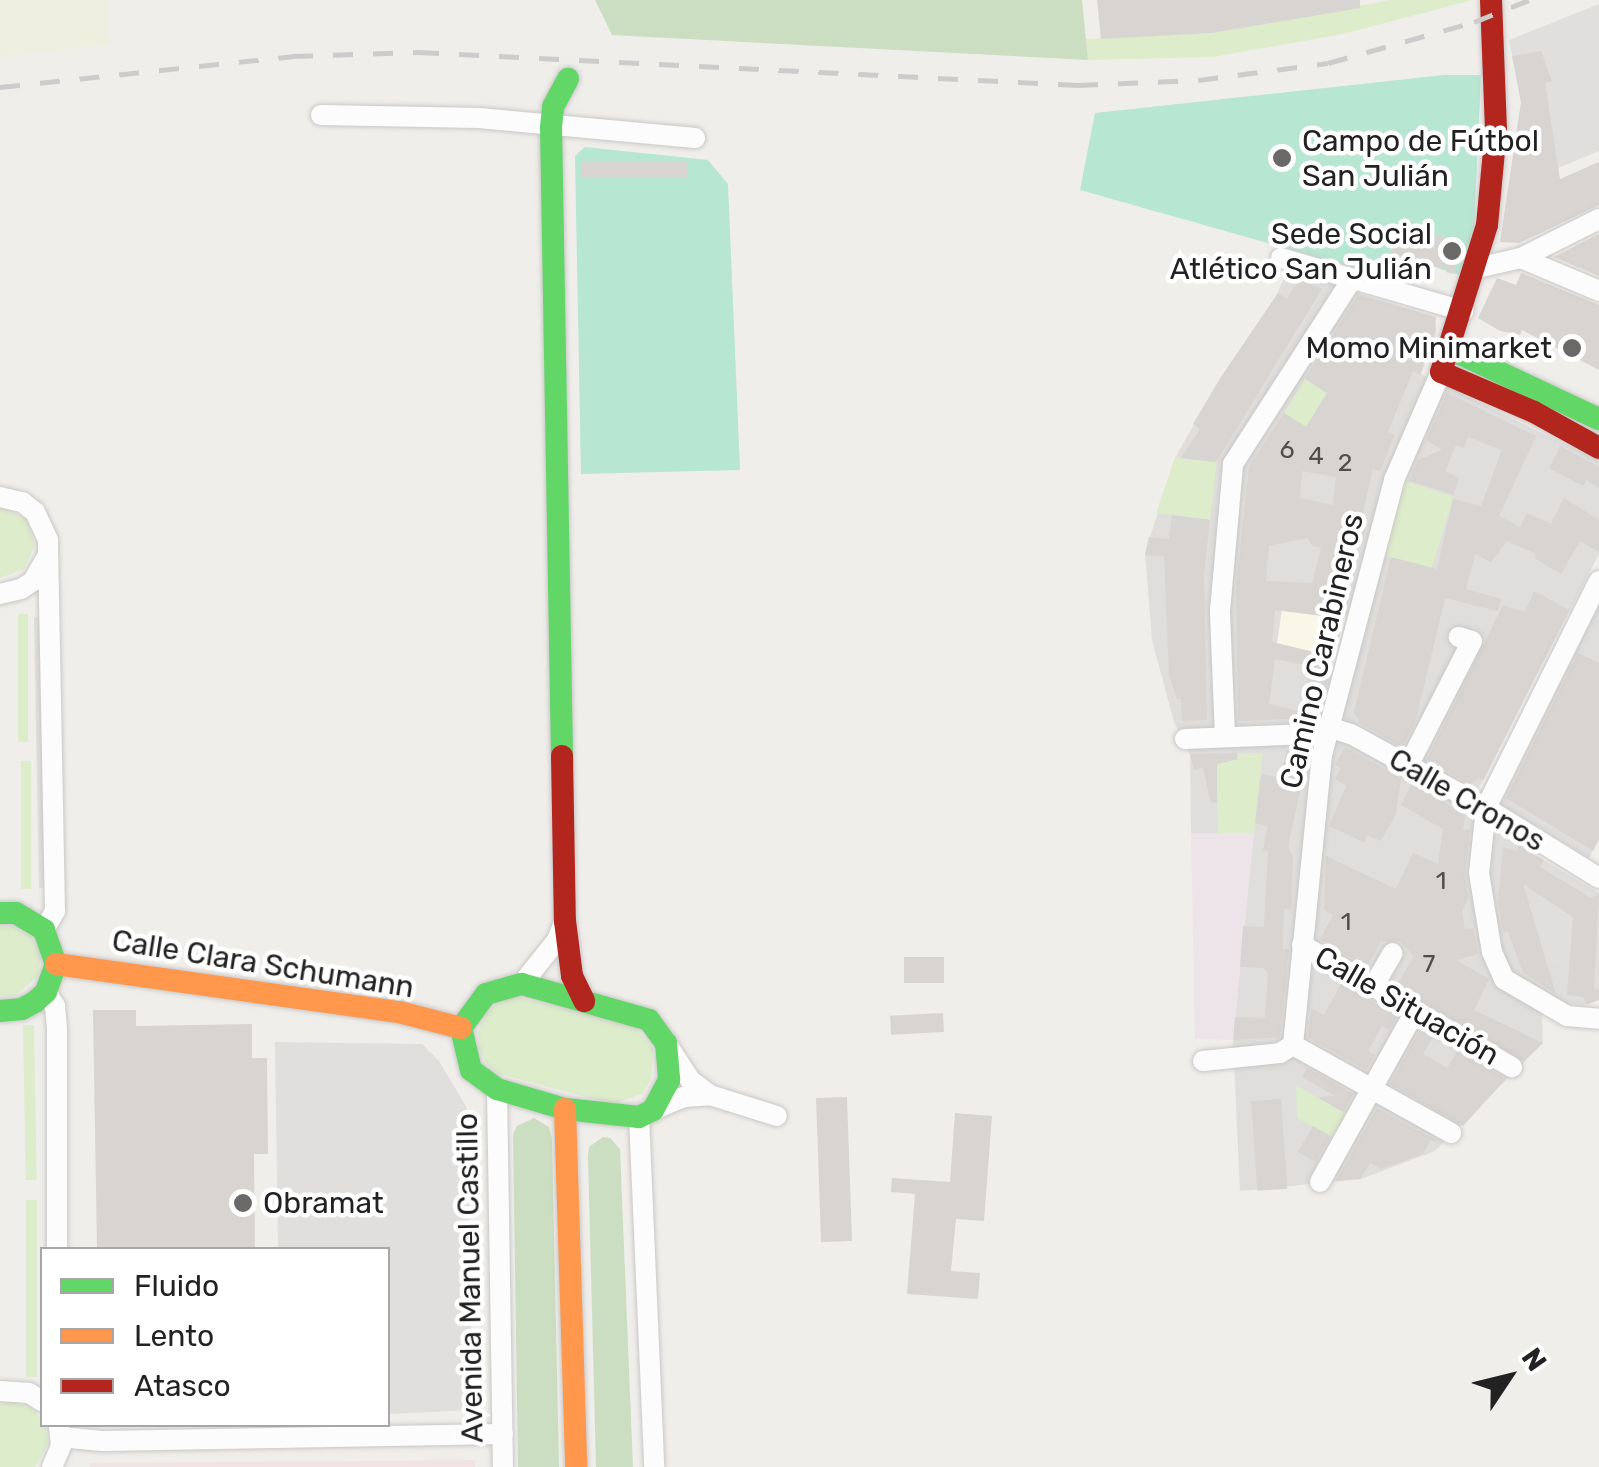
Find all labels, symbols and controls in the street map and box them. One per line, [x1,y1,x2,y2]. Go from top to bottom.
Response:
place label: Campo de Fútbol San Julián [1302,123,1539,194]
marker: Campo de Fútbol San Julián [1271,147,1293,169]
place label: Sede Social Atlético San Julián [1170,216,1432,286]
marker: Sede Social Atlético San Julián [1441,240,1463,262]
place label: Momo Minimarket [1305,330,1552,366]
marker: Momo Minimarket [1561,337,1583,359]
house number: 6 [1279,435,1295,465]
house number: 4 [1308,441,1324,471]
house number: 2 [1338,448,1352,478]
street label: Camino Carabineros [1273,510,1371,792]
street label: Calle Cronos [1383,741,1551,859]
house number: 1 [1436,866,1446,896]
house number: 1 [1341,907,1351,937]
street label: Calle Clara Schumann [109,922,417,1006]
street label: Calle Situación [1308,939,1506,1073]
house number: 7 [1423,949,1435,979]
street label: Avenida Manuel Castillo [449,1113,491,1443]
place label: Obramat [263,1185,384,1221]
marker: Obramat [232,1192,254,1214]
legend [40,1247,390,1427]
text: Fluido [134,1268,219,1304]
text: Lento [134,1318,214,1354]
north arrow [1459,1327,1559,1427]
text: N [1515,1342,1553,1377]
text: Atasco [134,1368,231,1404]

